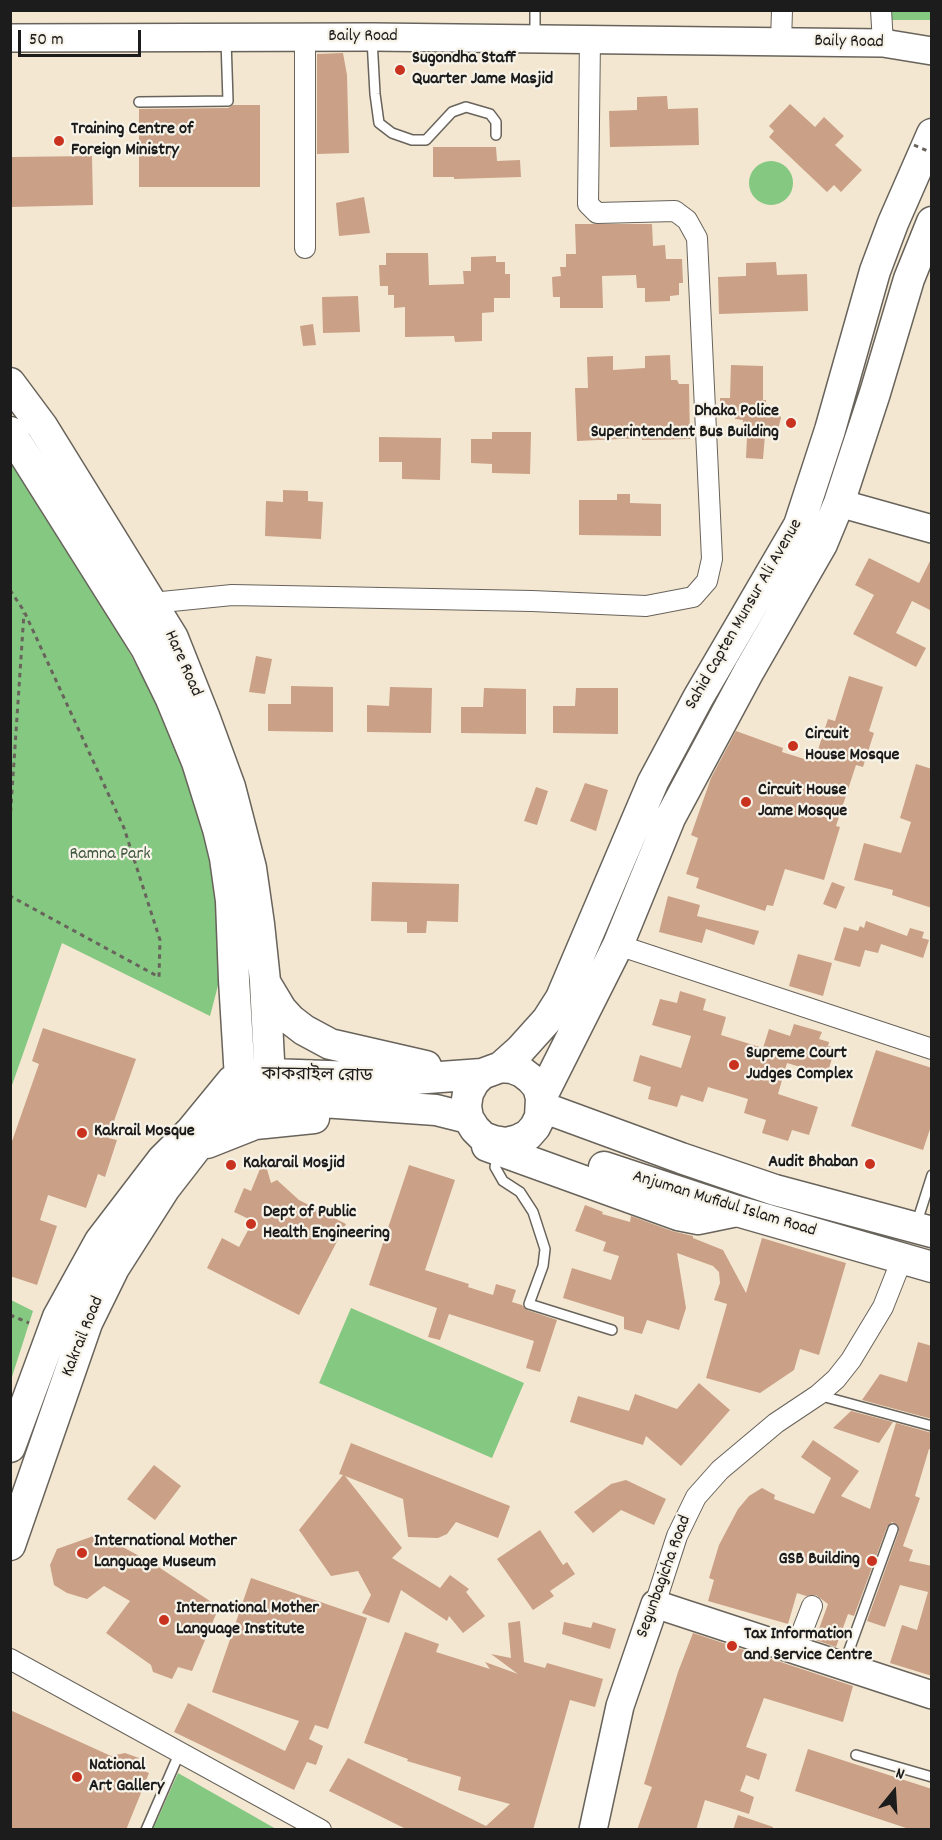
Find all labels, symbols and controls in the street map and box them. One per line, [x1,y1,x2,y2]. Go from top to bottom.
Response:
scale bar [21,18,144,56]
street label: Baily Road [328,27,398,49]
text: 50 m [29,28,64,53]
street label: Baily Road [814,32,884,54]
place label: Sugondha Staff Quarter Jame Masjid [412,49,553,92]
marker: Sugondha Staff Quarter Jame Masjid [393,63,407,77]
place label: Training Centre of Foreign Ministry [71,120,193,162]
marker: Training Centre of Foreign Ministry [52,134,66,148]
place label: Dhaka Police Superintendent Bus Building [591,402,779,444]
marker: Dhaka Police Superintendent Bus Building [784,416,798,430]
street label: Sahid Capten Munsur Ali Avenue [681,516,809,714]
street label: Hare Road [158,628,206,700]
place label: Circuit House Mosque [805,725,899,768]
marker: Circuit House Mosque [786,739,800,753]
place label: Circuit House Jame Mosque [758,781,847,824]
marker: Circuit House Jame Mosque [739,795,753,809]
park label: Ramna Park [69,845,151,867]
place label: Supreme Court Judges Complex [746,1044,853,1086]
marker: Supreme Court Judges Complex [727,1058,741,1072]
street label: কাকরাইল রোড [261,1065,373,1089]
place label: Kakrail Mosque [94,1122,195,1144]
marker: Kakrail Mosque [75,1126,89,1140]
place label: Audit Bhaban [768,1153,858,1175]
place label: Kakarail Mosjid [243,1154,345,1176]
marker: Audit Bhaban [863,1157,877,1171]
marker: Kakarail Mosjid [224,1158,238,1172]
street label: Anjuman Mufidul Islam Road [629,1167,819,1243]
place label: Dept of Public Health Engineering [263,1203,390,1246]
marker: Dept of Public Health Engineering [244,1217,258,1231]
street label: Kakrail Road [58,1294,110,1380]
street label: Segunbagicha Road [633,1513,697,1641]
place label: International Mother Language Museum [94,1532,237,1574]
marker: International Mother Language Museum [75,1546,89,1560]
place label: GSB Building [779,1550,860,1572]
marker: GSB Building [865,1554,879,1568]
place label: International Mother Language Institute [176,1599,319,1642]
marker: International Mother Language Institute [157,1613,171,1627]
place label: Tax Information and Service Centre [744,1625,872,1668]
marker: Tax Information and Service Centre [725,1639,739,1653]
place label: National Art Gallery [89,1756,164,1798]
north arrow [864,1762,924,1822]
text: N [892,1762,907,1787]
marker: National Art Gallery [70,1770,84,1784]

